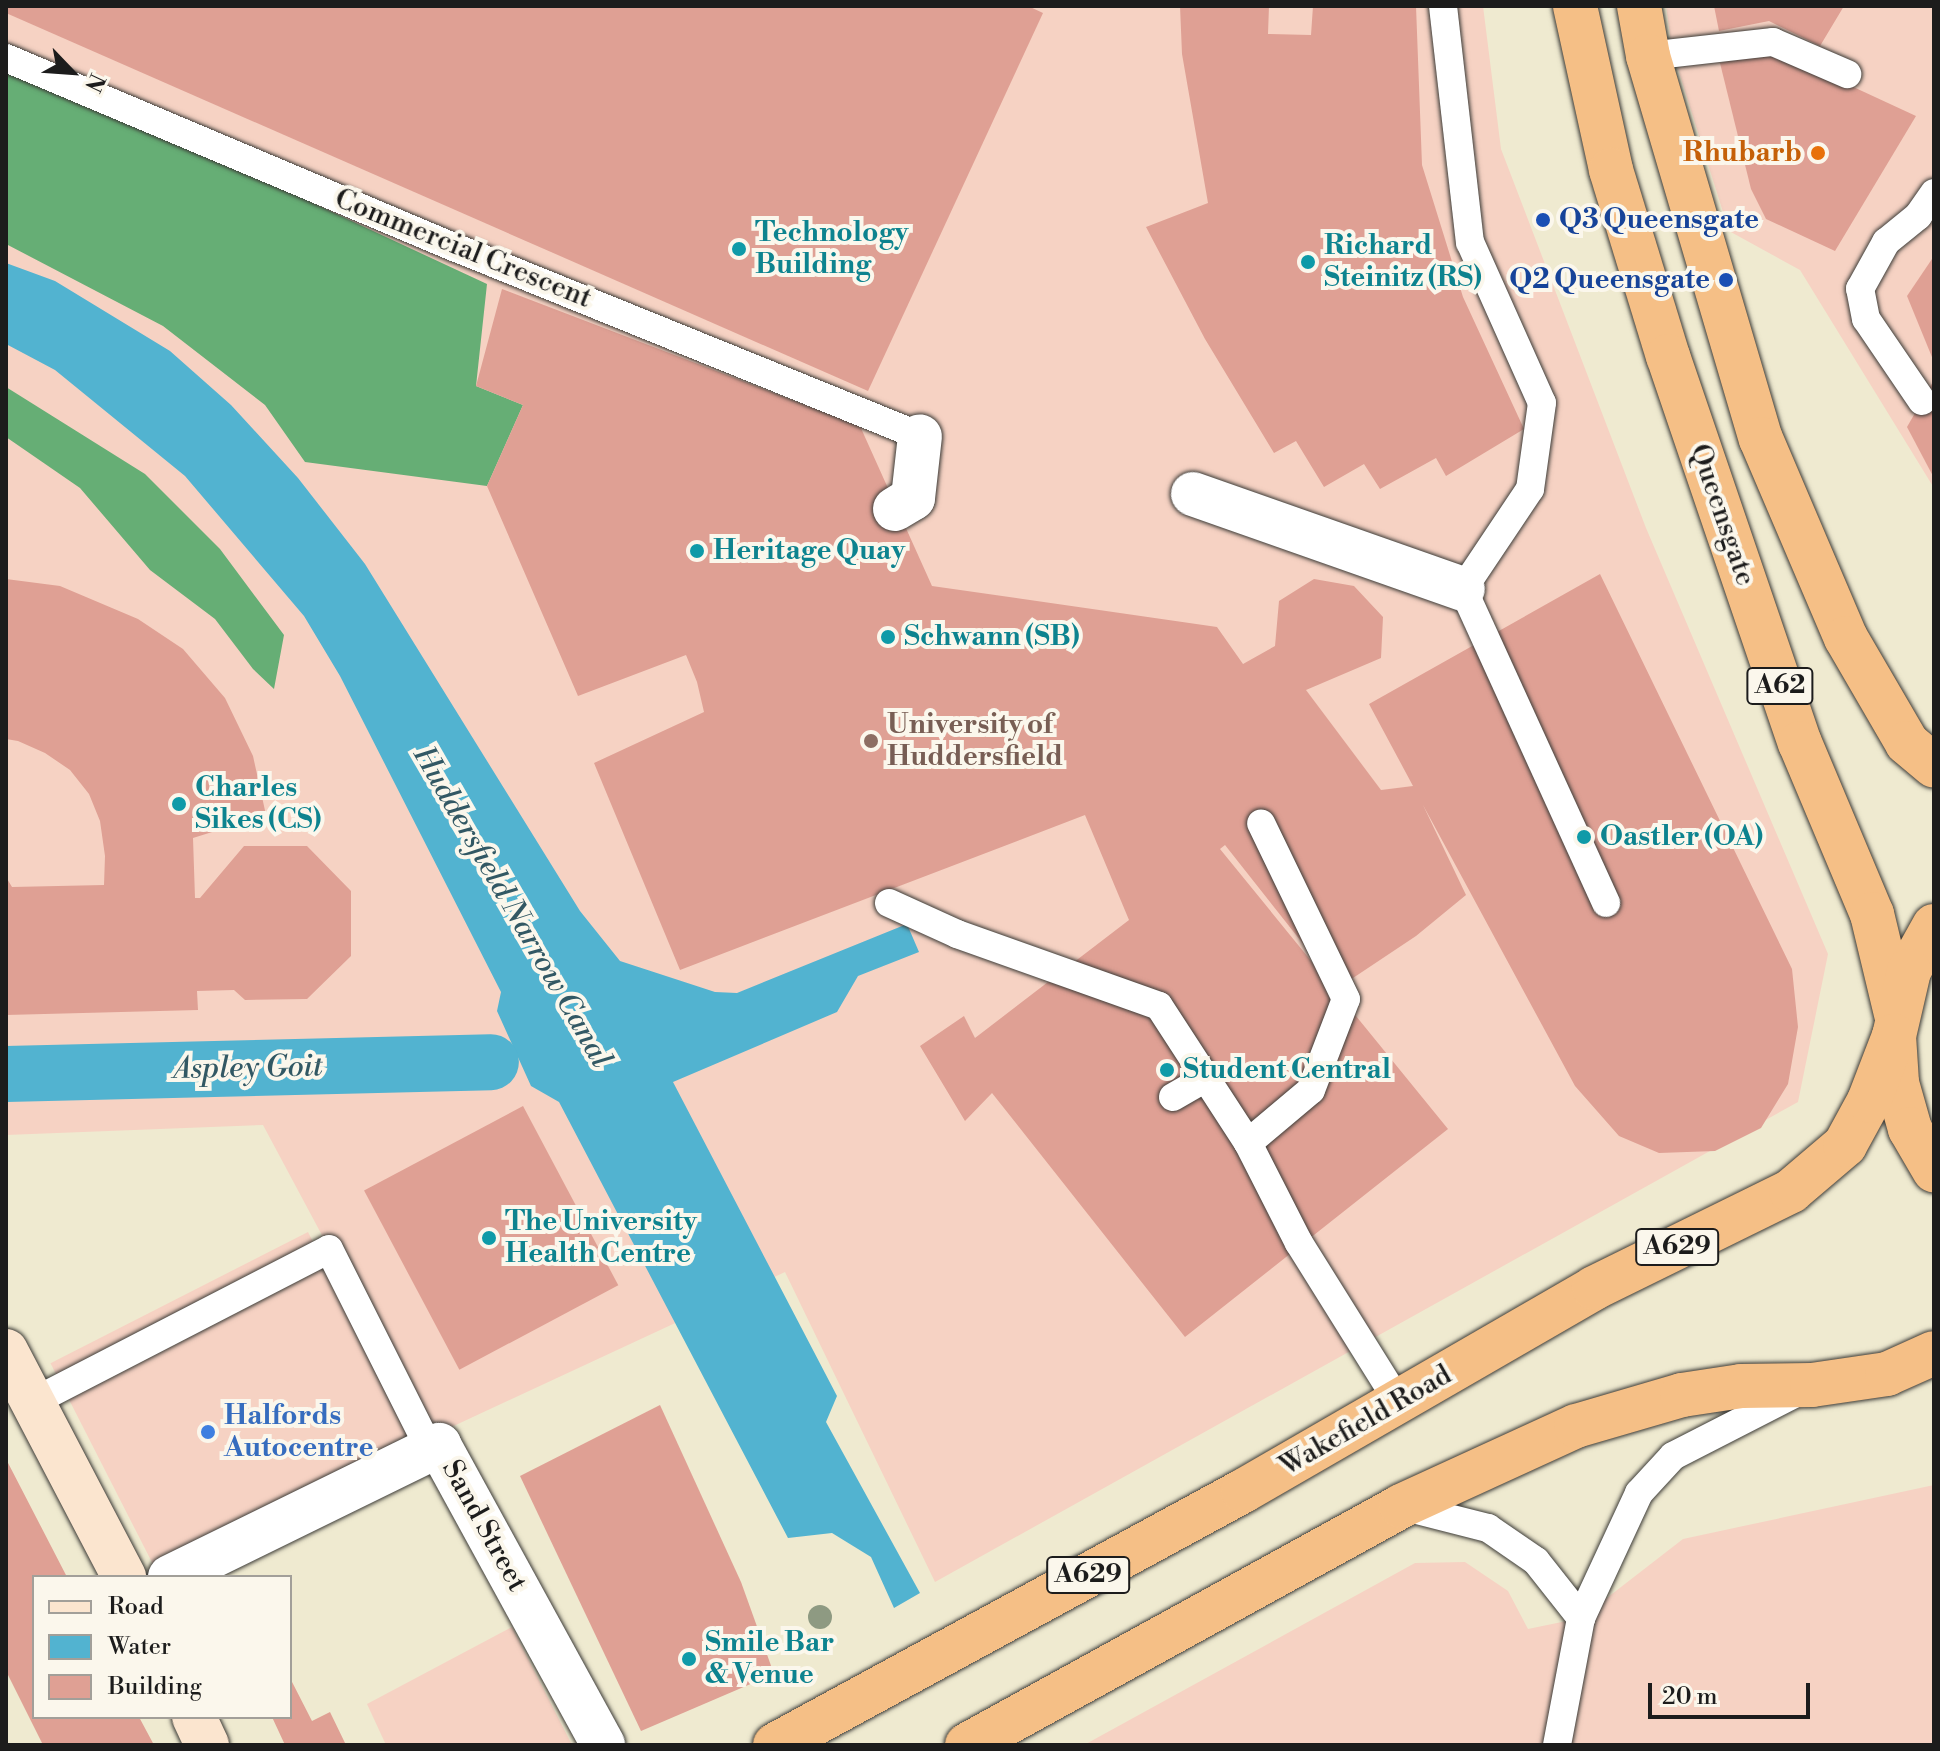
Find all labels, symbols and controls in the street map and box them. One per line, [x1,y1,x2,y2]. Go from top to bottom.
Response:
north arrow [32,32,112,112]
text: N [78,69,110,96]
place label: Rhubarb [1683,136,1802,170]
marker: Rhubarb [1809,144,1827,162]
street label: Commercial Crescent [330,182,596,316]
place label: Q3 Queensgate [1559,203,1759,237]
marker: Q3 Queensgate [1534,211,1552,229]
place label: Technology Building [755,216,908,282]
place label: Richard Steinitz (RS) [1324,229,1482,295]
marker: Technology Building [730,240,748,258]
marker: Richard Steinitz (RS) [1299,253,1317,271]
place label: Q2 Queensgate [1509,263,1710,297]
marker: Q2 Queensgate [1717,271,1735,289]
street label: Queensgate [1682,440,1762,590]
place label: Heritage Quay [713,534,905,568]
marker: Heritage Quay [688,542,706,560]
place label: Schwann (SB) [904,620,1080,654]
marker: Schwann (SB) [879,628,897,646]
road number: A62 [1746,664,1814,708]
place label: University of Huddersfield [887,708,1063,774]
marker: University of Huddersfield [862,732,880,750]
water label: Huddersfield Narrow Canal [405,740,619,1074]
place label: Charles Sikes (CS) [195,771,321,837]
marker: Charles Sikes (CS) [170,795,188,813]
place label: Oastler (OA) [1600,820,1763,854]
marker: Oastler (OA) [1575,828,1593,846]
water label: Aspley Goit [173,1049,323,1087]
place label: Student Central [1183,1053,1391,1087]
marker: Student Central [1158,1061,1176,1079]
place label: The University Health Centre [505,1205,697,1271]
road number: A629 [1635,1225,1719,1269]
marker: The University Health Centre [480,1229,498,1247]
street label: Wakefield Road [1274,1358,1458,1484]
place label: Halfords Autocentre [224,1399,373,1465]
marker: Halfords Autocentre [199,1423,217,1441]
street label: Sand Street [434,1455,534,1597]
road number: A629 [1046,1553,1130,1597]
legend [32,1575,292,1719]
text: Road [108,1592,164,1622]
place label: Smile Bar & Venue [705,1626,834,1692]
text: Water [108,1632,171,1662]
marker: Smile Bar & Venue [680,1650,698,1668]
scale bar [1652,1667,1814,1717]
text: Building [108,1672,202,1702]
text: 20 m [1662,1682,1718,1712]

